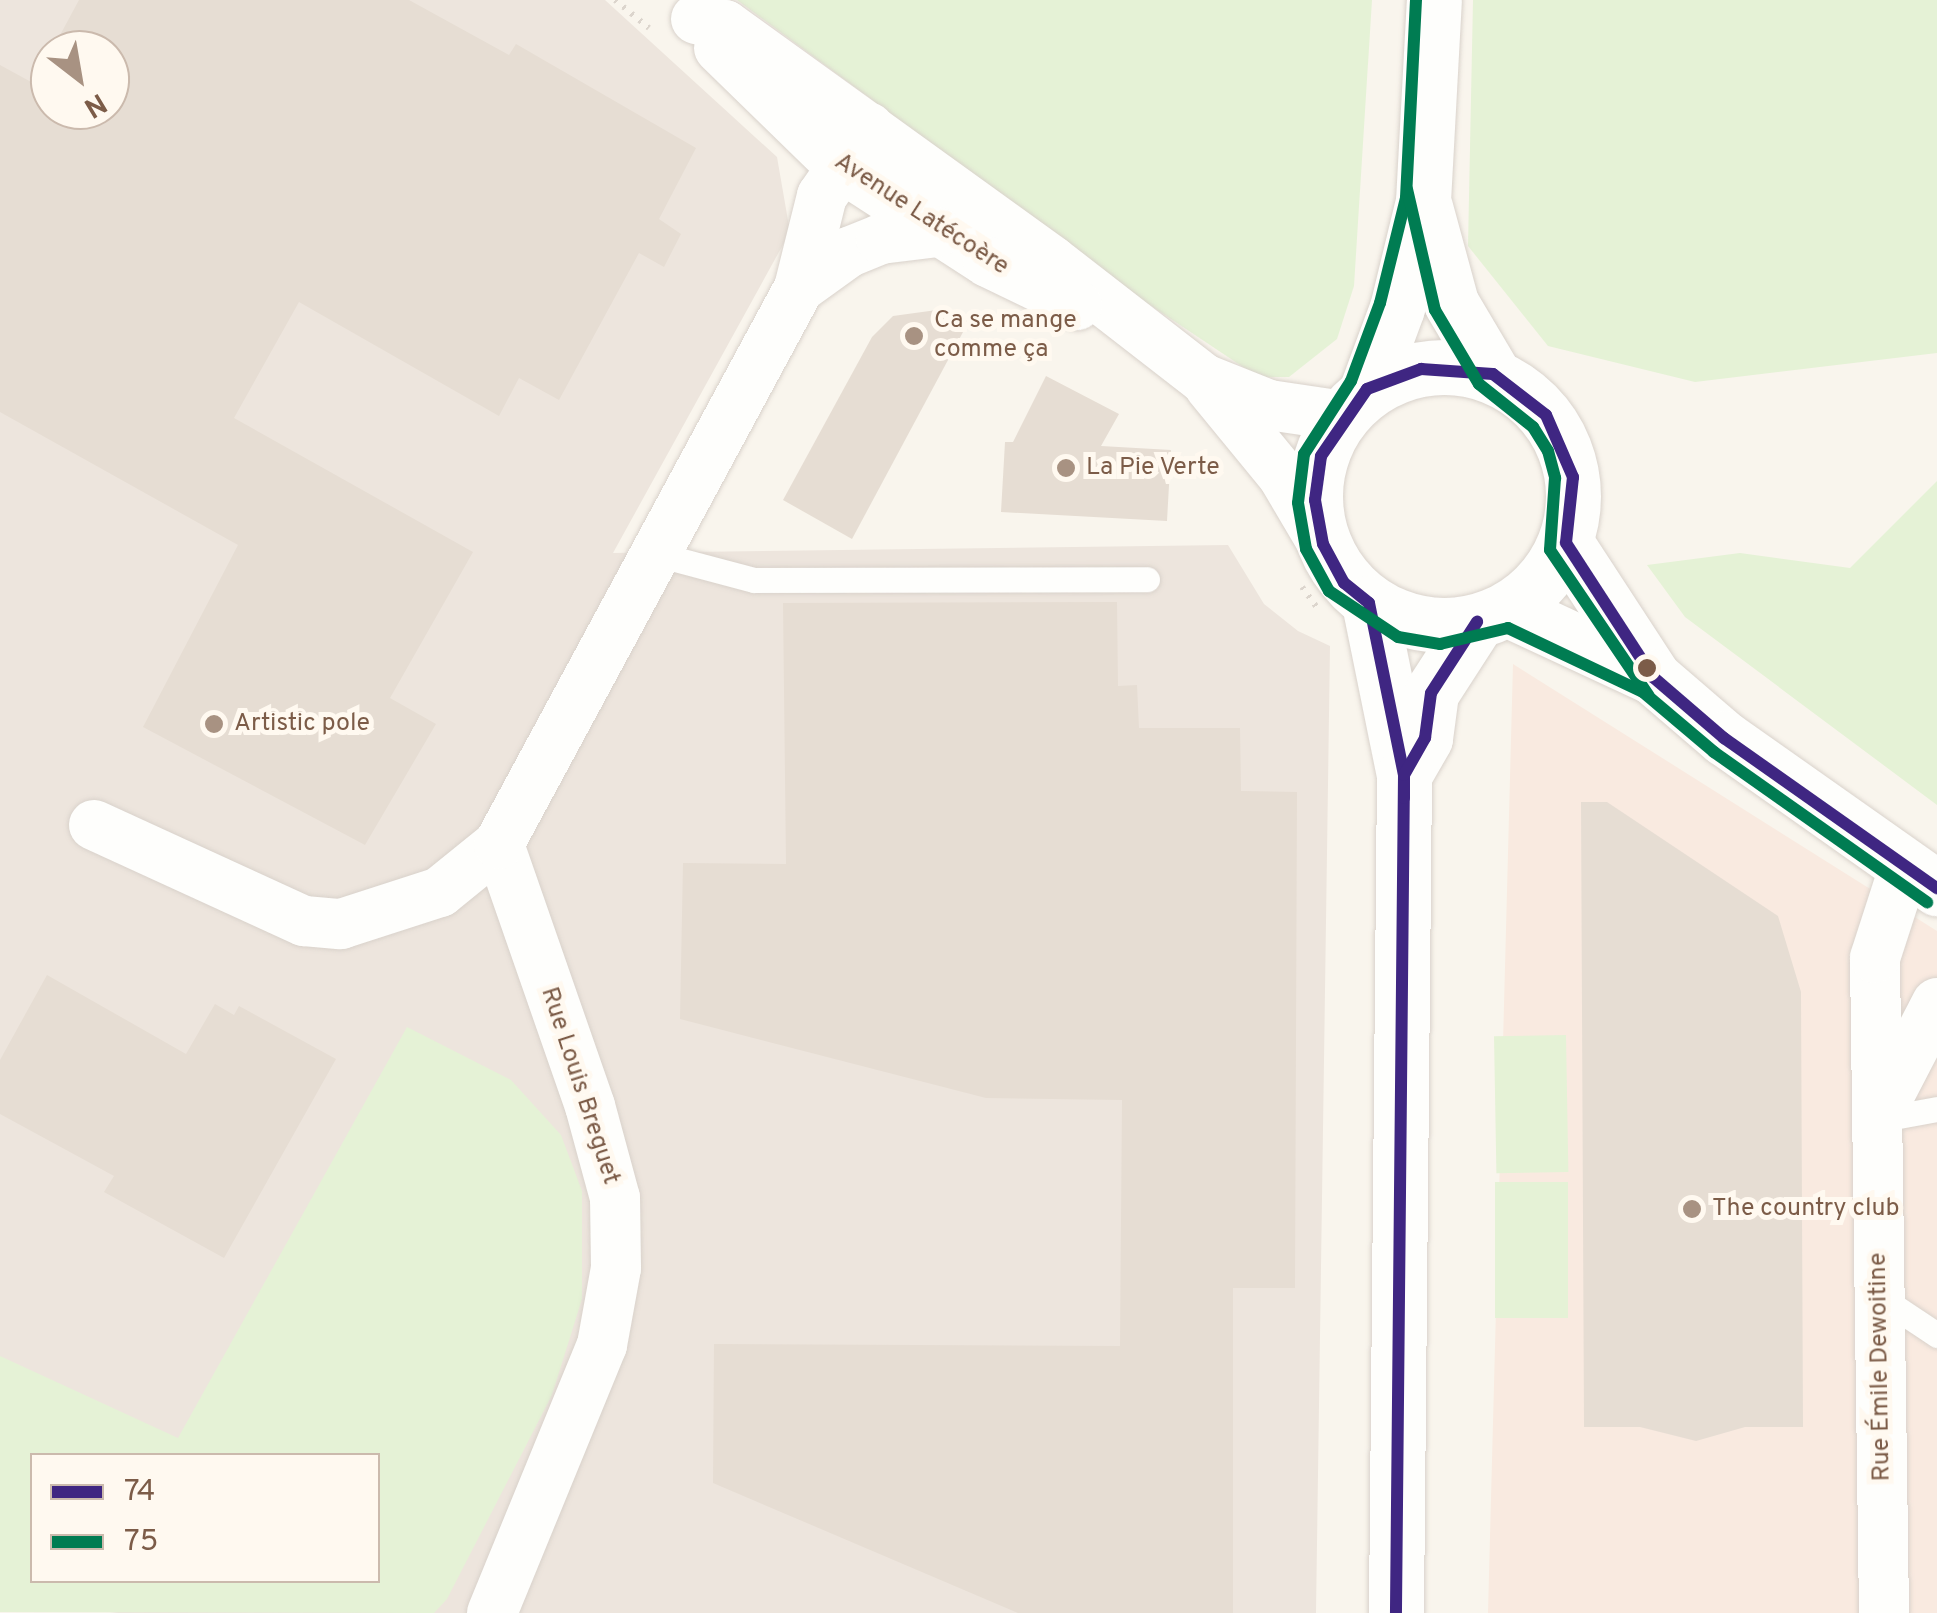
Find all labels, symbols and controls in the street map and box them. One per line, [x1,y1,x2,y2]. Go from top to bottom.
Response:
north arrow [30,30,130,130]
text: N [77,83,112,125]
street label: Avenue Latécoère [828,147,1014,283]
place label: Ca se mange comme ça [934,307,1077,366]
marker: Ca se mange comme ça [903,325,925,347]
place label: La Pie Verte [1086,453,1221,483]
marker: La Pie Verte [1055,457,1077,479]
unlabelled marker [1637,658,1657,678]
place label: Artistic pole [234,709,370,739]
marker: Artistic pole [203,713,225,735]
street label: Rue Louis Breguet [533,984,625,1188]
place label: The country club [1712,1194,1900,1224]
marker: The country club [1681,1198,1703,1220]
street label: Rue Émile Dewoitine [1864,1252,1898,1482]
legend [30,1453,380,1583]
text: 74 [124,1474,155,1511]
text: 75 [124,1524,158,1561]

